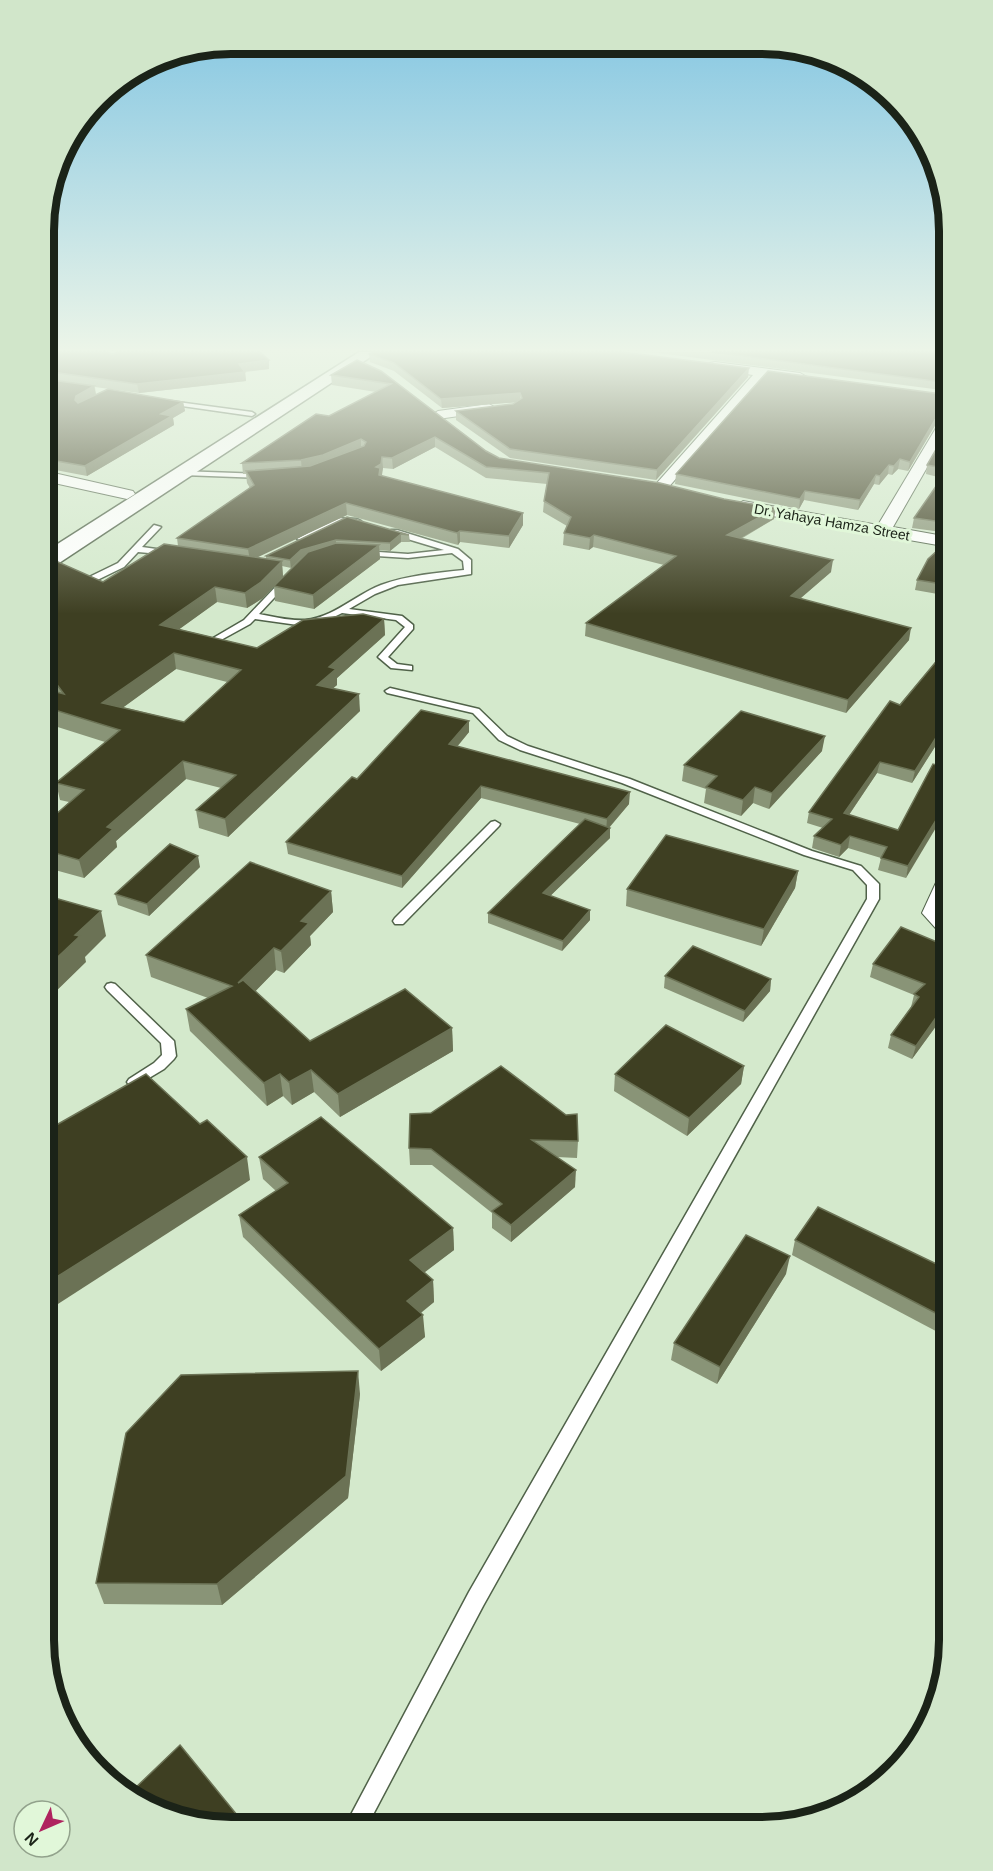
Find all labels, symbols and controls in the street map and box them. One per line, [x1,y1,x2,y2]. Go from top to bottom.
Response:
street label: Dr. Yahaya Hamza Street [753,500,911,544]
north arrow [12,1799,72,1859]
text: N [21,1829,42,1849]

